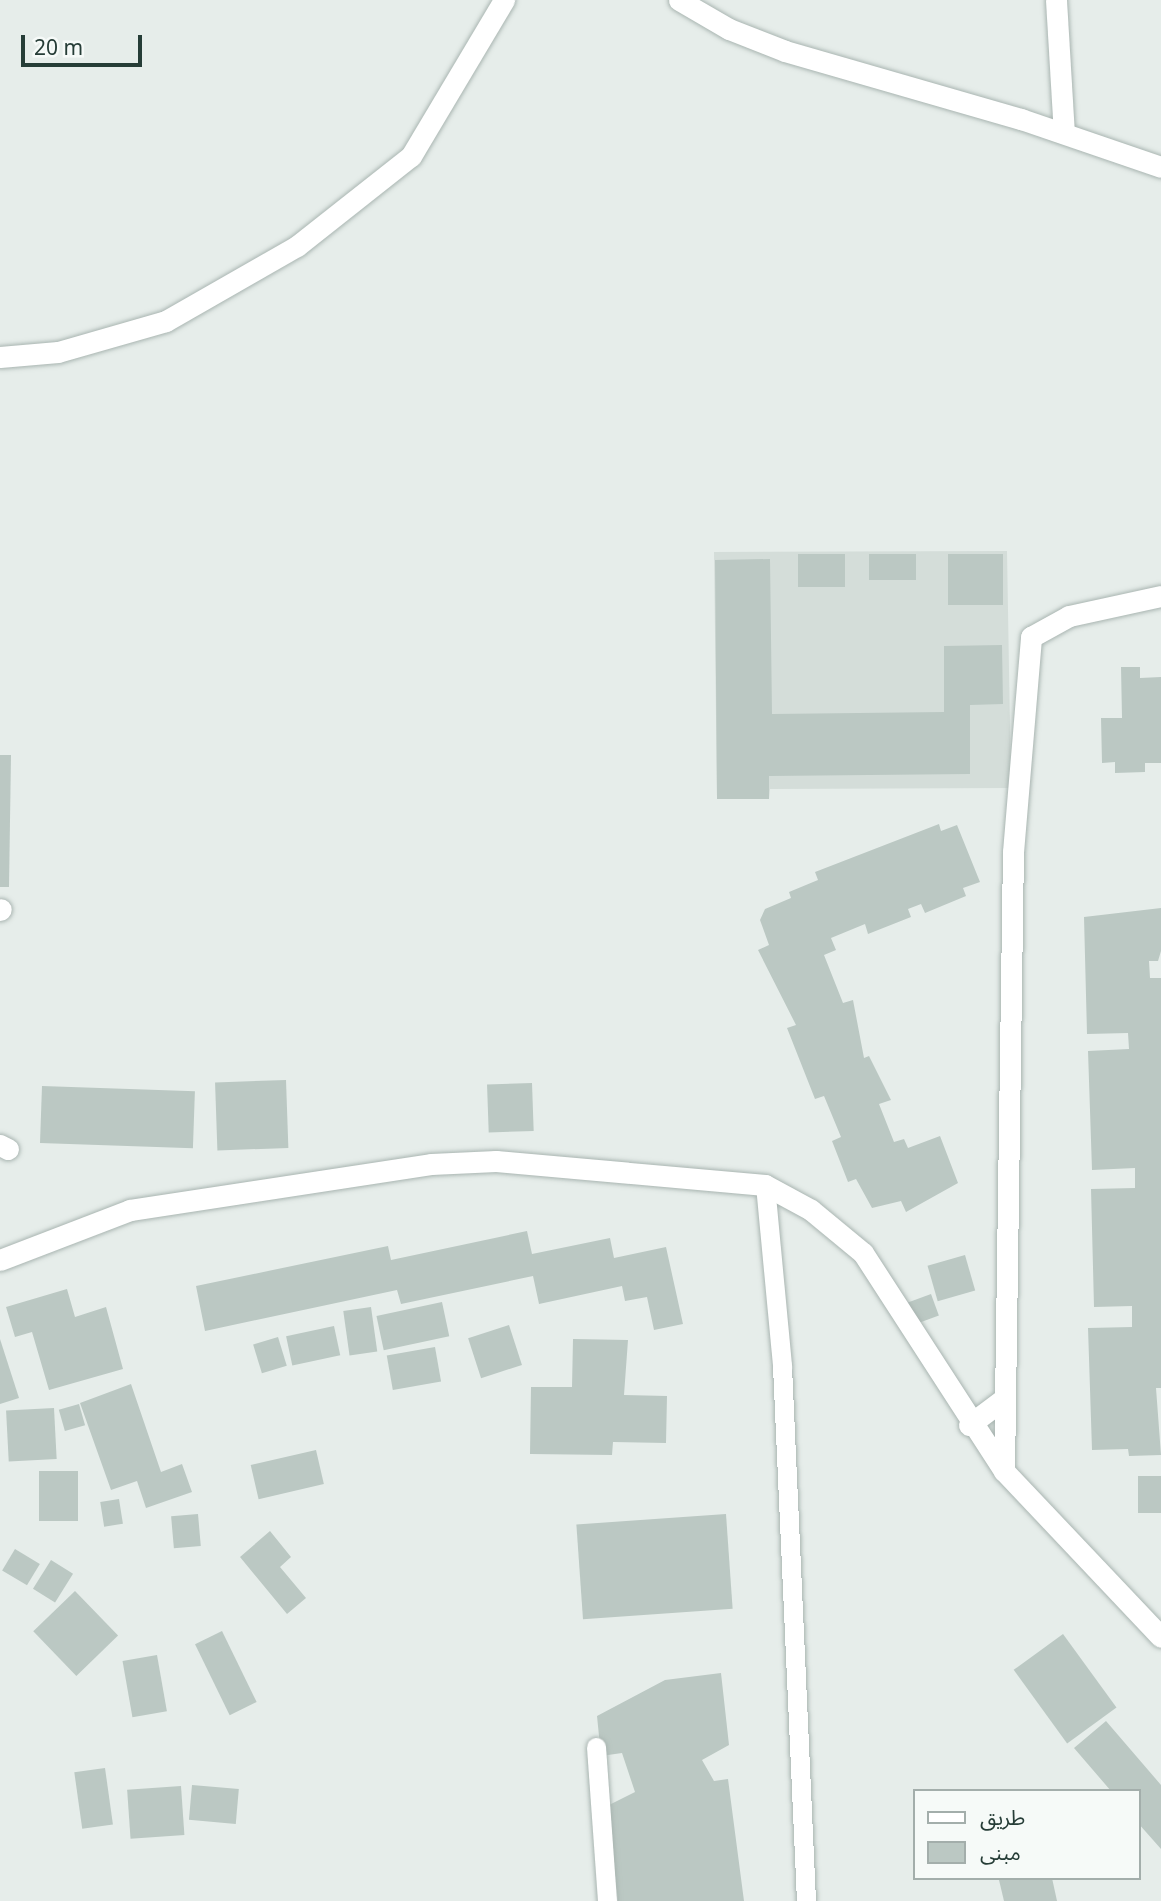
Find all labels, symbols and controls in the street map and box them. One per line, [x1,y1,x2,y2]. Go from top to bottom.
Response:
scale bar [24,21,145,65]
text: 20 m [34,33,83,61]
legend [912,1789,1140,1880]
text: طريق [980,1803,1025,1831]
text: مبنى [980,1838,1021,1866]

